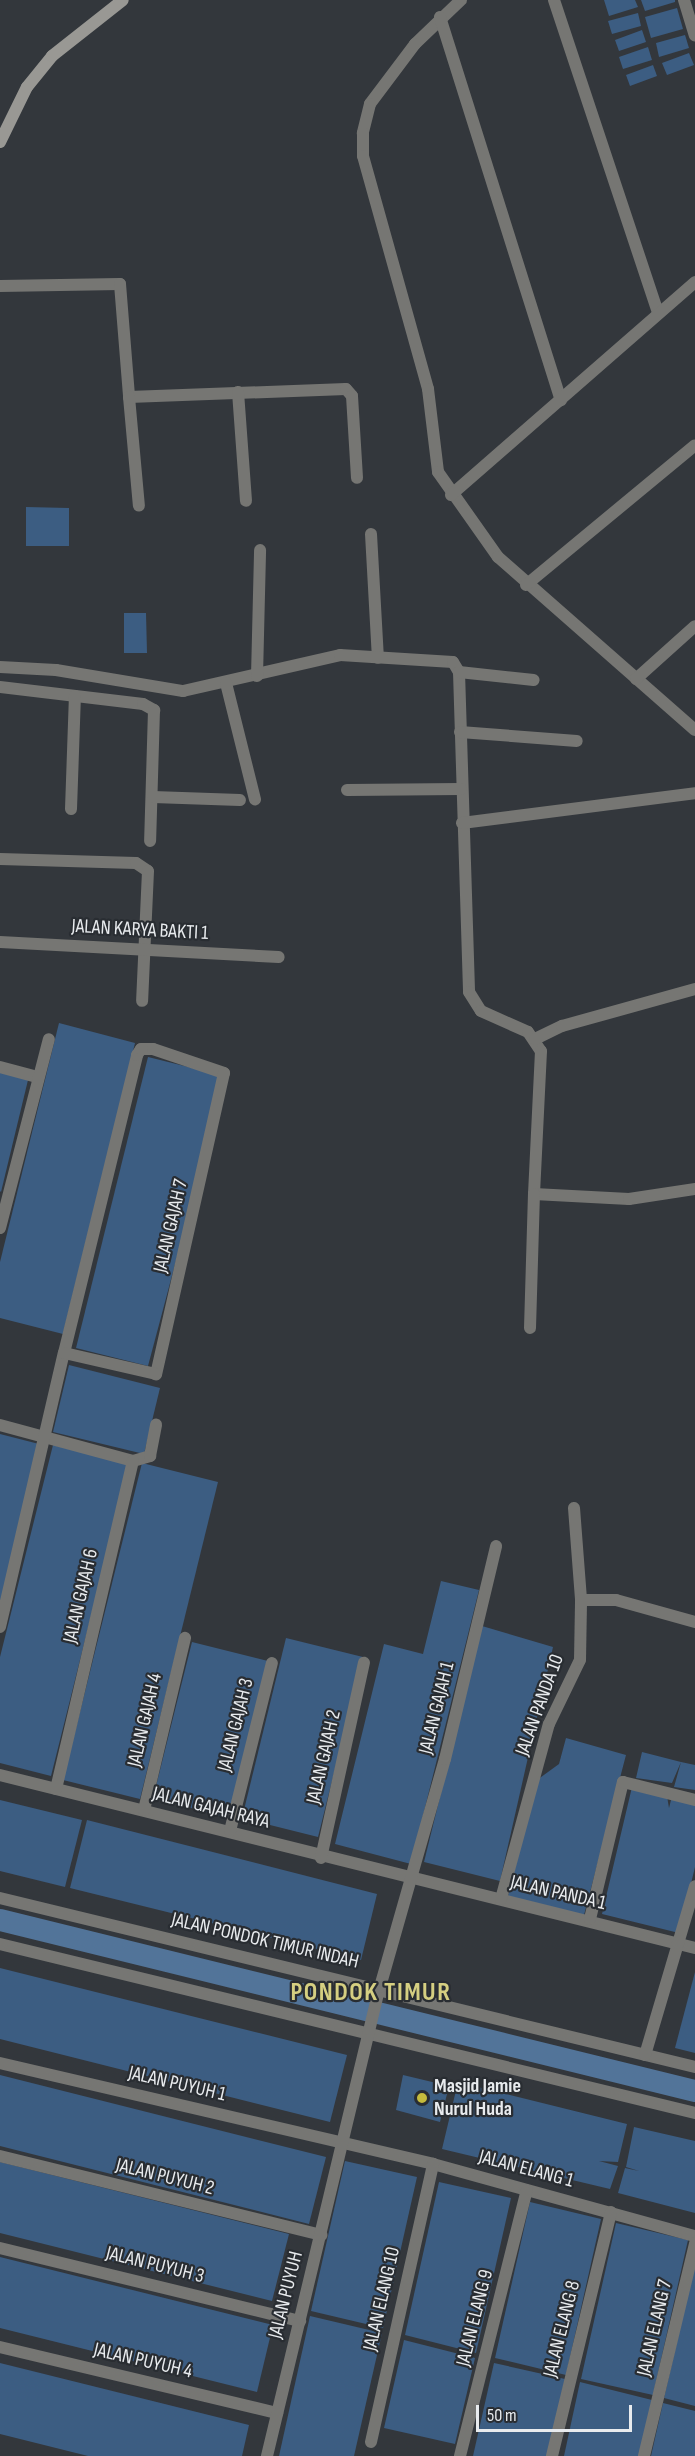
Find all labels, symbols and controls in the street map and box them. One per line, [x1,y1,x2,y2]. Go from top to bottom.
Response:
street label: JALAN KARYA BAKTI 1 [71,914,209,946]
street label: JALAN GAJAH 7 [149,1177,193,1275]
street label: JALAN GAJAH 6 [59,1547,103,1645]
street label: JALAN PANDA 10 [511,1651,569,1759]
street label: JALAN GAJAH 1 [414,1659,460,1757]
street label: JALAN GAJAH 4 [123,1671,167,1769]
street label: JALAN GAJAH 3 [213,1676,259,1774]
street label: JALAN GAJAH 2 [302,1708,346,1806]
street label: JALAN GAJAH RAYA [150,1782,272,1834]
street label: JALAN PANDA 1 [508,1870,608,1916]
street label: JALAN PONDOK TIMUR INDAH [169,1908,361,1974]
district label: PONDOK TIMUR [291,1977,451,2009]
street label: JALAN PUYUH 1 [126,2061,228,2107]
place label: Masjid Jamie Nurul Huda [434,2074,521,2121]
marker: Masjid Jamie Nurul Huda [415,2091,429,2105]
street label: JALAN ELANG 1 [476,2145,576,2193]
street label: JALAN PUYUH 2 [113,2153,217,2201]
street label: JALAN PUYUH 3 [103,2241,207,2289]
street label: JALAN ELANG 10 [358,2245,406,2353]
street label: JALAN PUYUH [264,2249,308,2341]
street label: JALAN ELANG 9 [451,2267,499,2369]
street label: JALAN ELANG 8 [538,2278,586,2380]
street label: JALAN ELANG 7 [632,2278,678,2378]
street label: JALAN PUYUH 4 [91,2338,195,2384]
scale bar [479,2393,635,2431]
text: 50 m [487,2405,517,2426]

